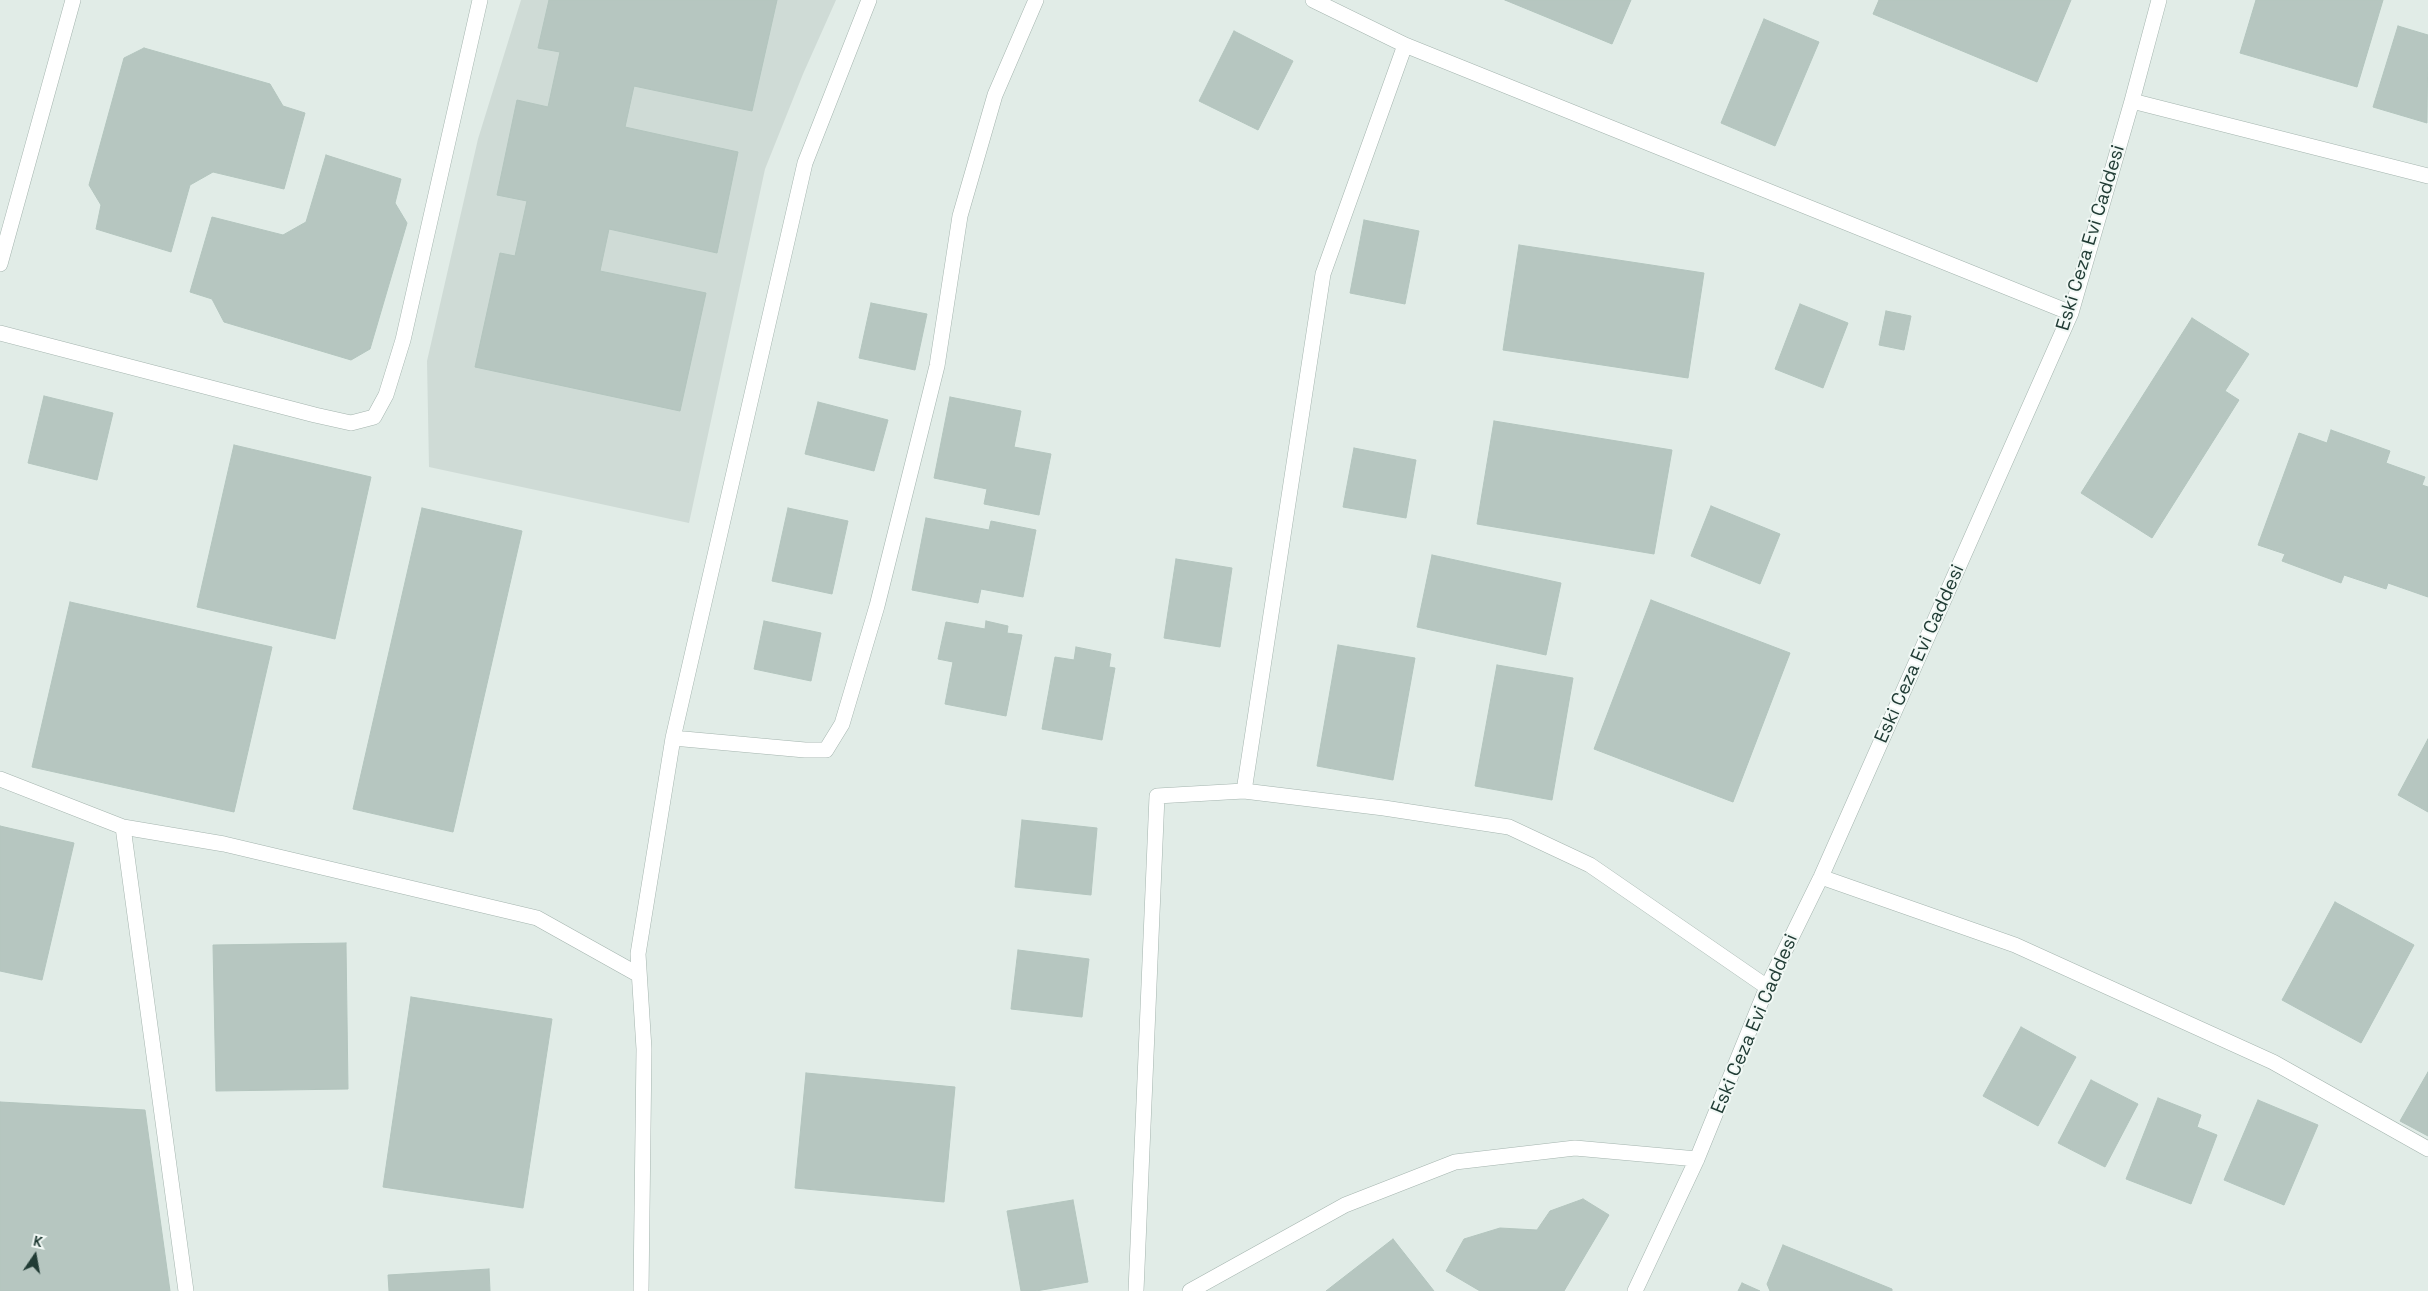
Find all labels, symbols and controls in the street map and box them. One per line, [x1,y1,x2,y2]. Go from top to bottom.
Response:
street label: Eski Ceza Evi Caddesi [2052,142,2130,334]
street label: Eski Ceza Evi Caddesi [1870,561,1970,747]
street label: Eski Ceza Evi Caddesi [1707,931,1803,1117]
north arrow [10,1231,60,1281]
text: K [32,1232,44,1251]

